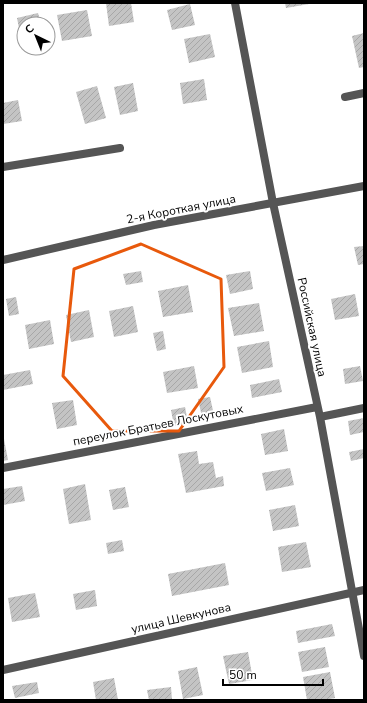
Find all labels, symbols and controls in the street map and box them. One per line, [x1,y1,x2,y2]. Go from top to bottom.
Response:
north arrow [16,16,56,56]
text: С [22,21,38,37]
street label: 2-я Короткая улица [125,191,237,227]
street label: Российская улица [294,276,330,378]
street label: переулок Братьев Лоскутовых [71,401,245,449]
street label: улица Шевкунова [130,599,232,637]
scale bar [223,661,323,687]
text: 50 m [229,667,257,683]

